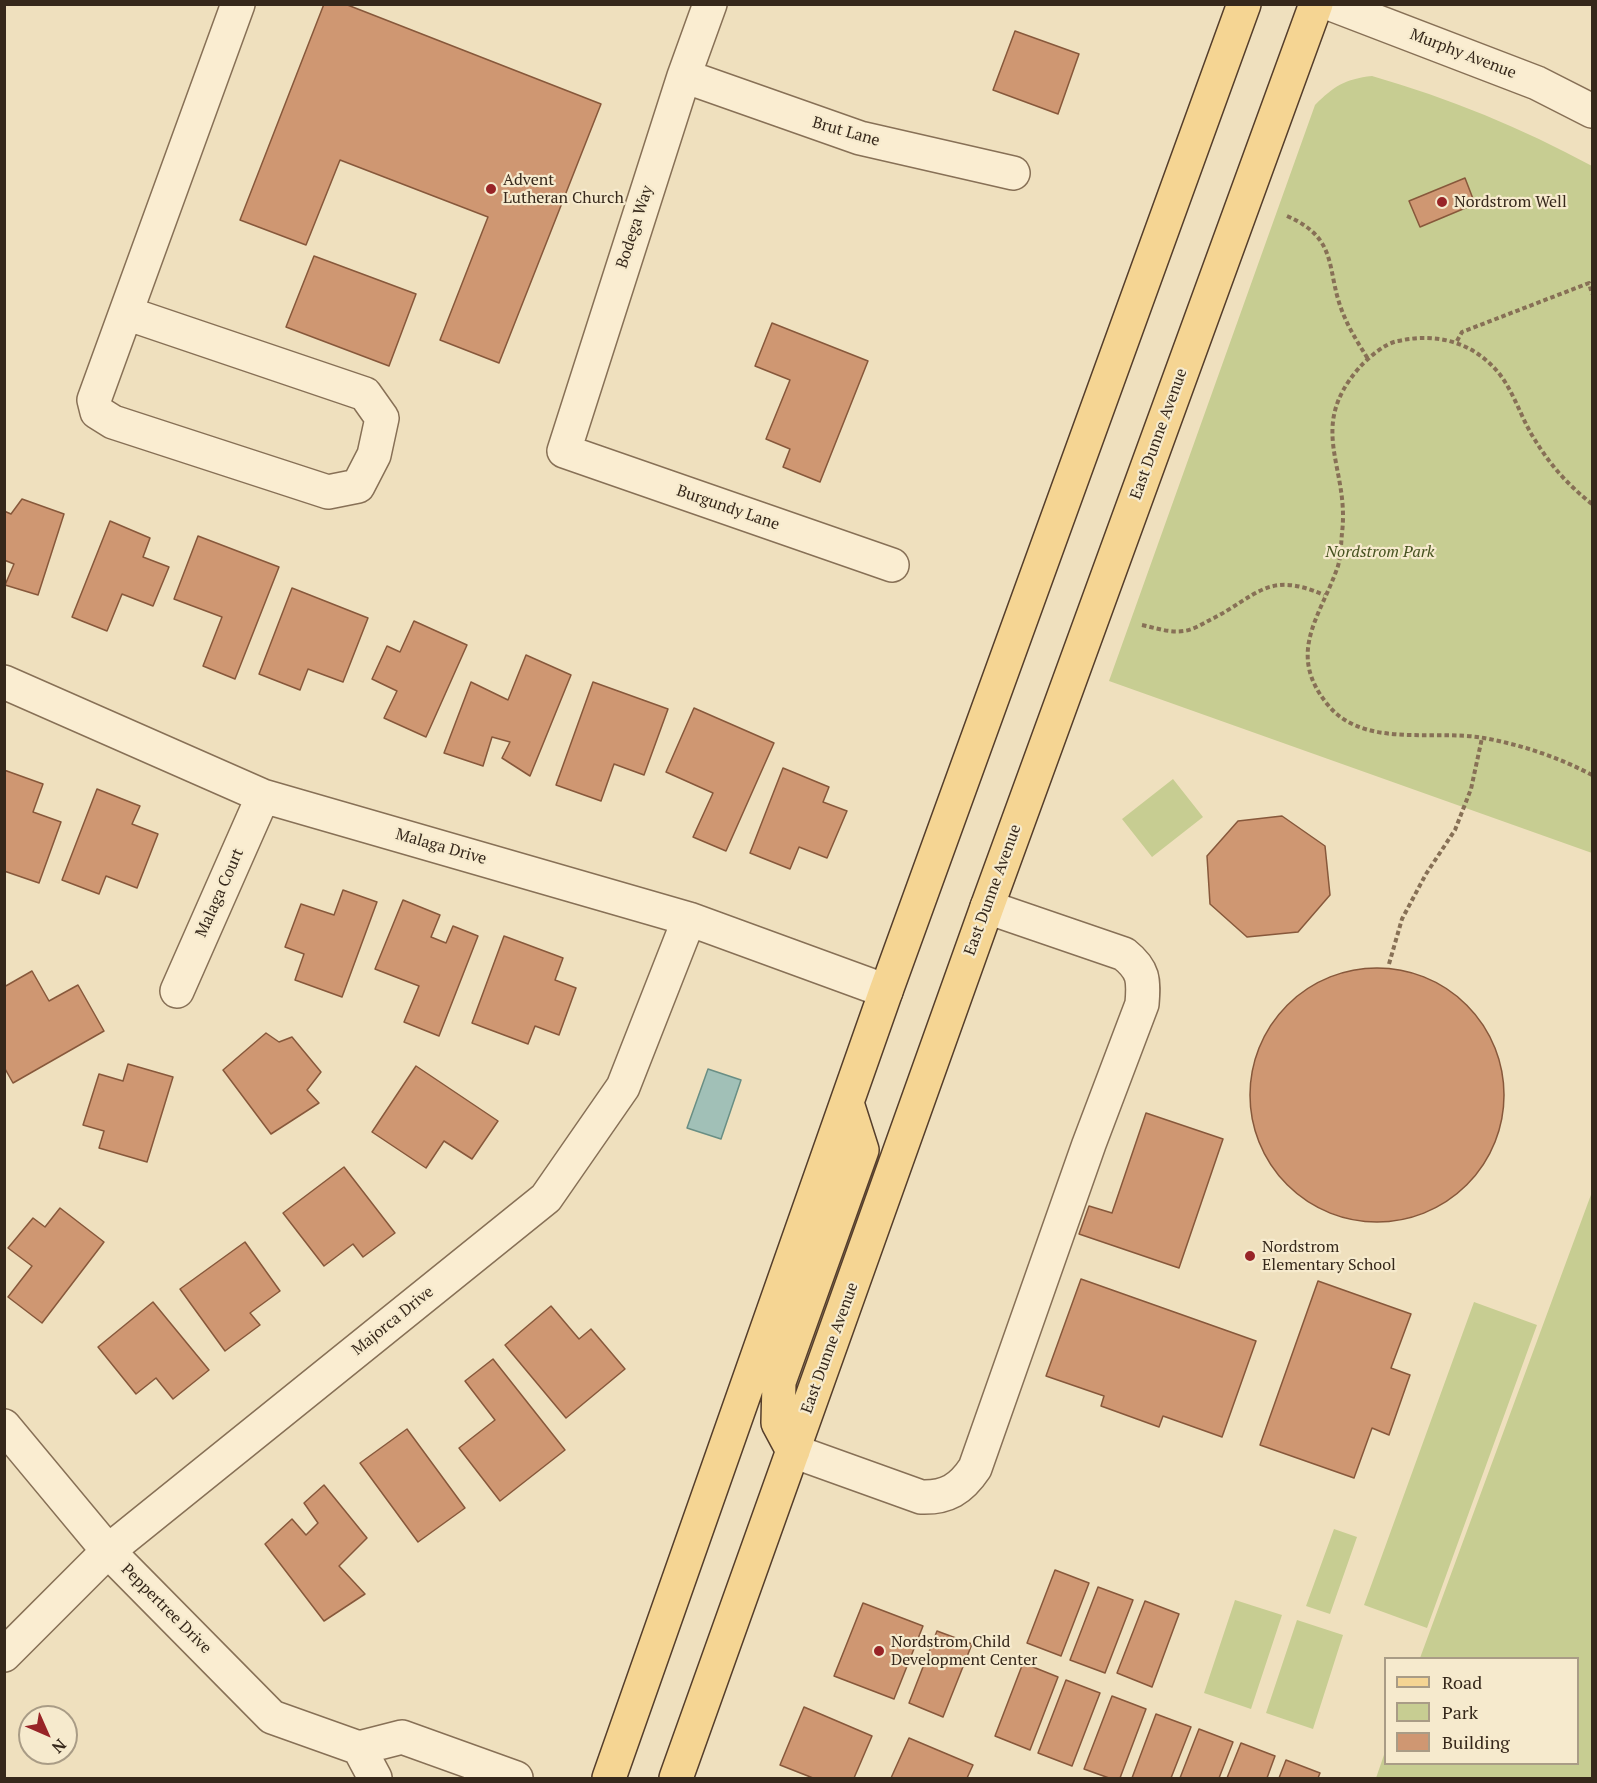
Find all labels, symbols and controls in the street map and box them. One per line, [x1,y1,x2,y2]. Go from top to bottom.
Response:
street label: Murphy Avenue [1407,25,1519,83]
street label: Brut Lane [810,113,882,151]
place label: Advent Lutheran Church [503,170,624,208]
marker: Advent Lutheran Church [484,182,498,196]
street label: Bodega Way [613,183,657,271]
place label: Nordstrom Well [1454,192,1567,212]
marker: Nordstrom Well [1435,195,1449,209]
street label: East Dunne Avenue [1126,366,1192,502]
street label: Burgundy Lane [674,481,782,535]
park label: Nordstrom Park [1325,542,1435,562]
street label: East Dunne Avenue [960,822,1026,958]
street label: Malaga Drive [393,825,489,869]
street label: Malaga Court [192,846,248,940]
place label: Nordstrom Elementary School [1262,1237,1396,1275]
marker: Nordstrom Elementary School [1243,1249,1257,1263]
street label: East Dunne Avenue [797,1280,863,1416]
street label: Majorca Drive [348,1282,438,1360]
street label: Peppertree Drive [117,1560,215,1658]
place label: Nordstrom Child Development Center [891,1632,1037,1670]
marker: Nordstrom Child Development Center [872,1644,886,1658]
legend [1384,1657,1579,1765]
text: Road [1442,1670,1482,1694]
text: Park [1442,1700,1478,1724]
north arrow [18,1705,78,1765]
text: Building [1442,1730,1510,1754]
text: N [47,1734,71,1758]

